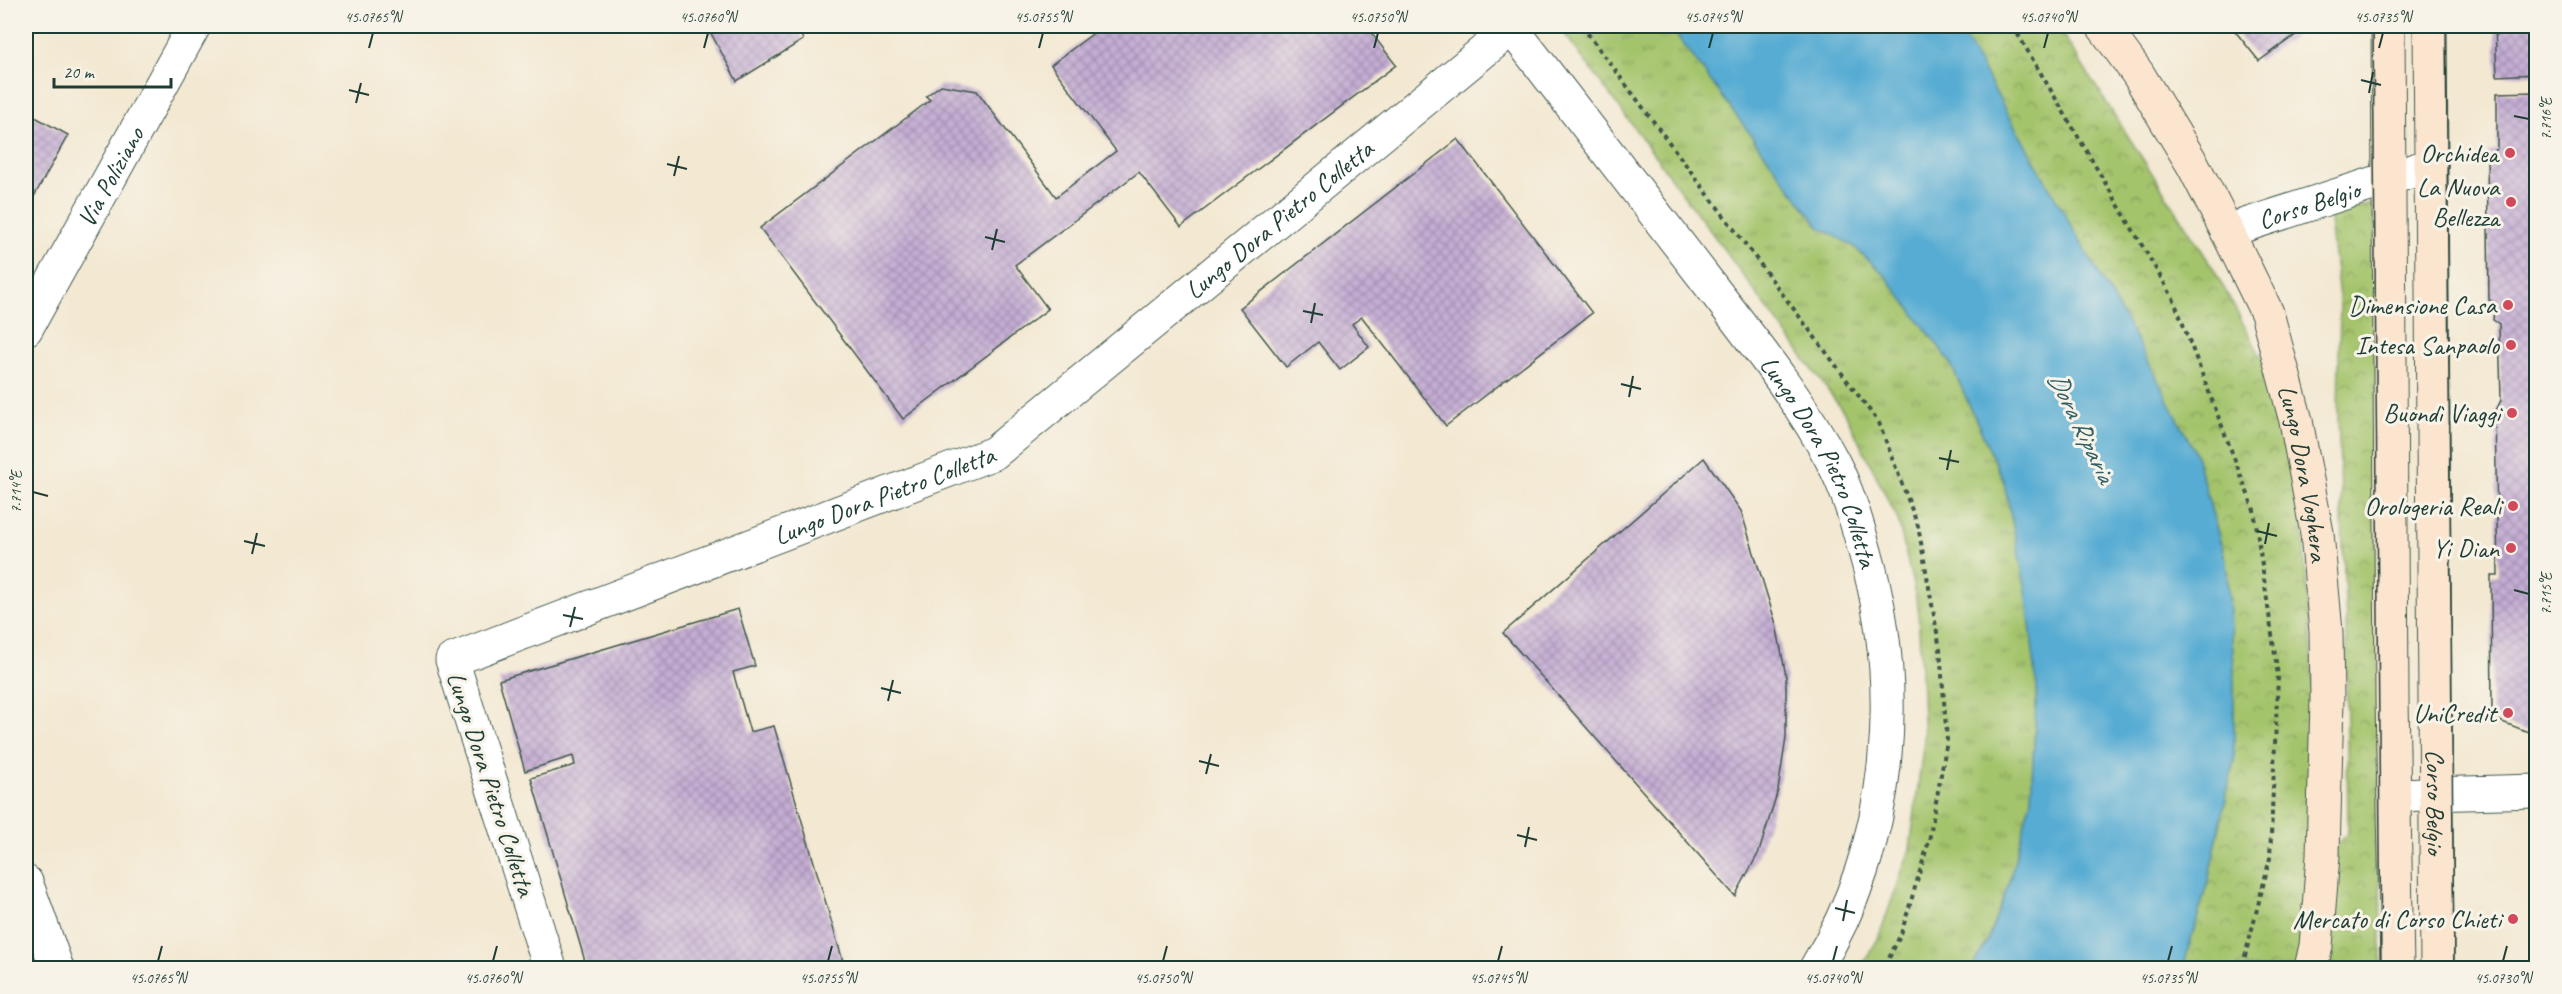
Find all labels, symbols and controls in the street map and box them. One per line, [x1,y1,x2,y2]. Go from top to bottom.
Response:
text: 45.0765°N [345,8,404,27]
text: 45.0760°N [680,8,739,27]
text: 45.0755°N [1015,8,1074,27]
text: 45.0750°N [1350,8,1409,27]
text: 45.0745°N [1685,8,1744,27]
text: 45.0740°N [2020,8,2079,27]
text: 45.0735°N [2355,8,2414,27]
scale bar [54,51,171,89]
text: 20 m [63,61,96,83]
text: 7.716°E [2537,96,2556,140]
street label: Via Poliziano [69,119,152,233]
street label: Lungo Dora Pietro Colletta [1178,131,1381,306]
place label: Orchidea [2421,137,2500,170]
marker: Orchidea [2503,146,2517,160]
place label: La Nuova Bellezza [2417,171,2501,234]
street label: Corso Belgio [2254,172,2367,236]
marker: La Nuova Bellezza [2504,195,2518,209]
place label: Dimensione Casa [2349,289,2498,322]
marker: Dimensione Casa [2501,298,2515,312]
place label: Intesa Sanpaolo [2356,329,2501,362]
marker: Intesa Sanpaolo [2504,338,2518,352]
street label: Lungo Dora Pietro Colletta [1753,349,1885,572]
water label: Dora Riparia [2041,366,2125,490]
street label: Lungo Dora Voghera [2271,381,2336,565]
place label: Buondì Viaggi [2383,397,2503,430]
marker: Buondì Viaggi [2505,406,2519,420]
street label: Lungo Dora Pietro Colletta [769,437,1001,552]
text: 7.714°E [7,469,26,513]
place label: Orologeria Reali [2364,490,2504,523]
marker: Orologeria Reali [2506,499,2520,513]
place label: Yi Dian [2432,532,2500,565]
marker: Yi Dian [2504,541,2518,555]
text: 7.715°E [2537,571,2556,615]
street label: Lungo Dora Pietro Colletta [439,668,543,902]
place label: UniCredit [2413,697,2498,730]
marker: UniCredit [2501,706,2515,720]
street label: Corso Belgio [2419,749,2453,857]
place label: Mercato di Corso Chieti [2293,903,2504,936]
marker: Mercato di Corso Chieti [2506,912,2520,926]
text: 45.0765°N [130,969,189,988]
text: 45.0760°N [465,969,524,988]
text: 45.0755°N [800,969,859,988]
text: 45.0750°N [1135,969,1194,988]
text: 45.0745°N [1470,969,1529,988]
text: 45.0740°N [1805,969,1864,988]
text: 45.0735°N [2140,969,2199,988]
text: 45.0730°N [2475,969,2534,988]

